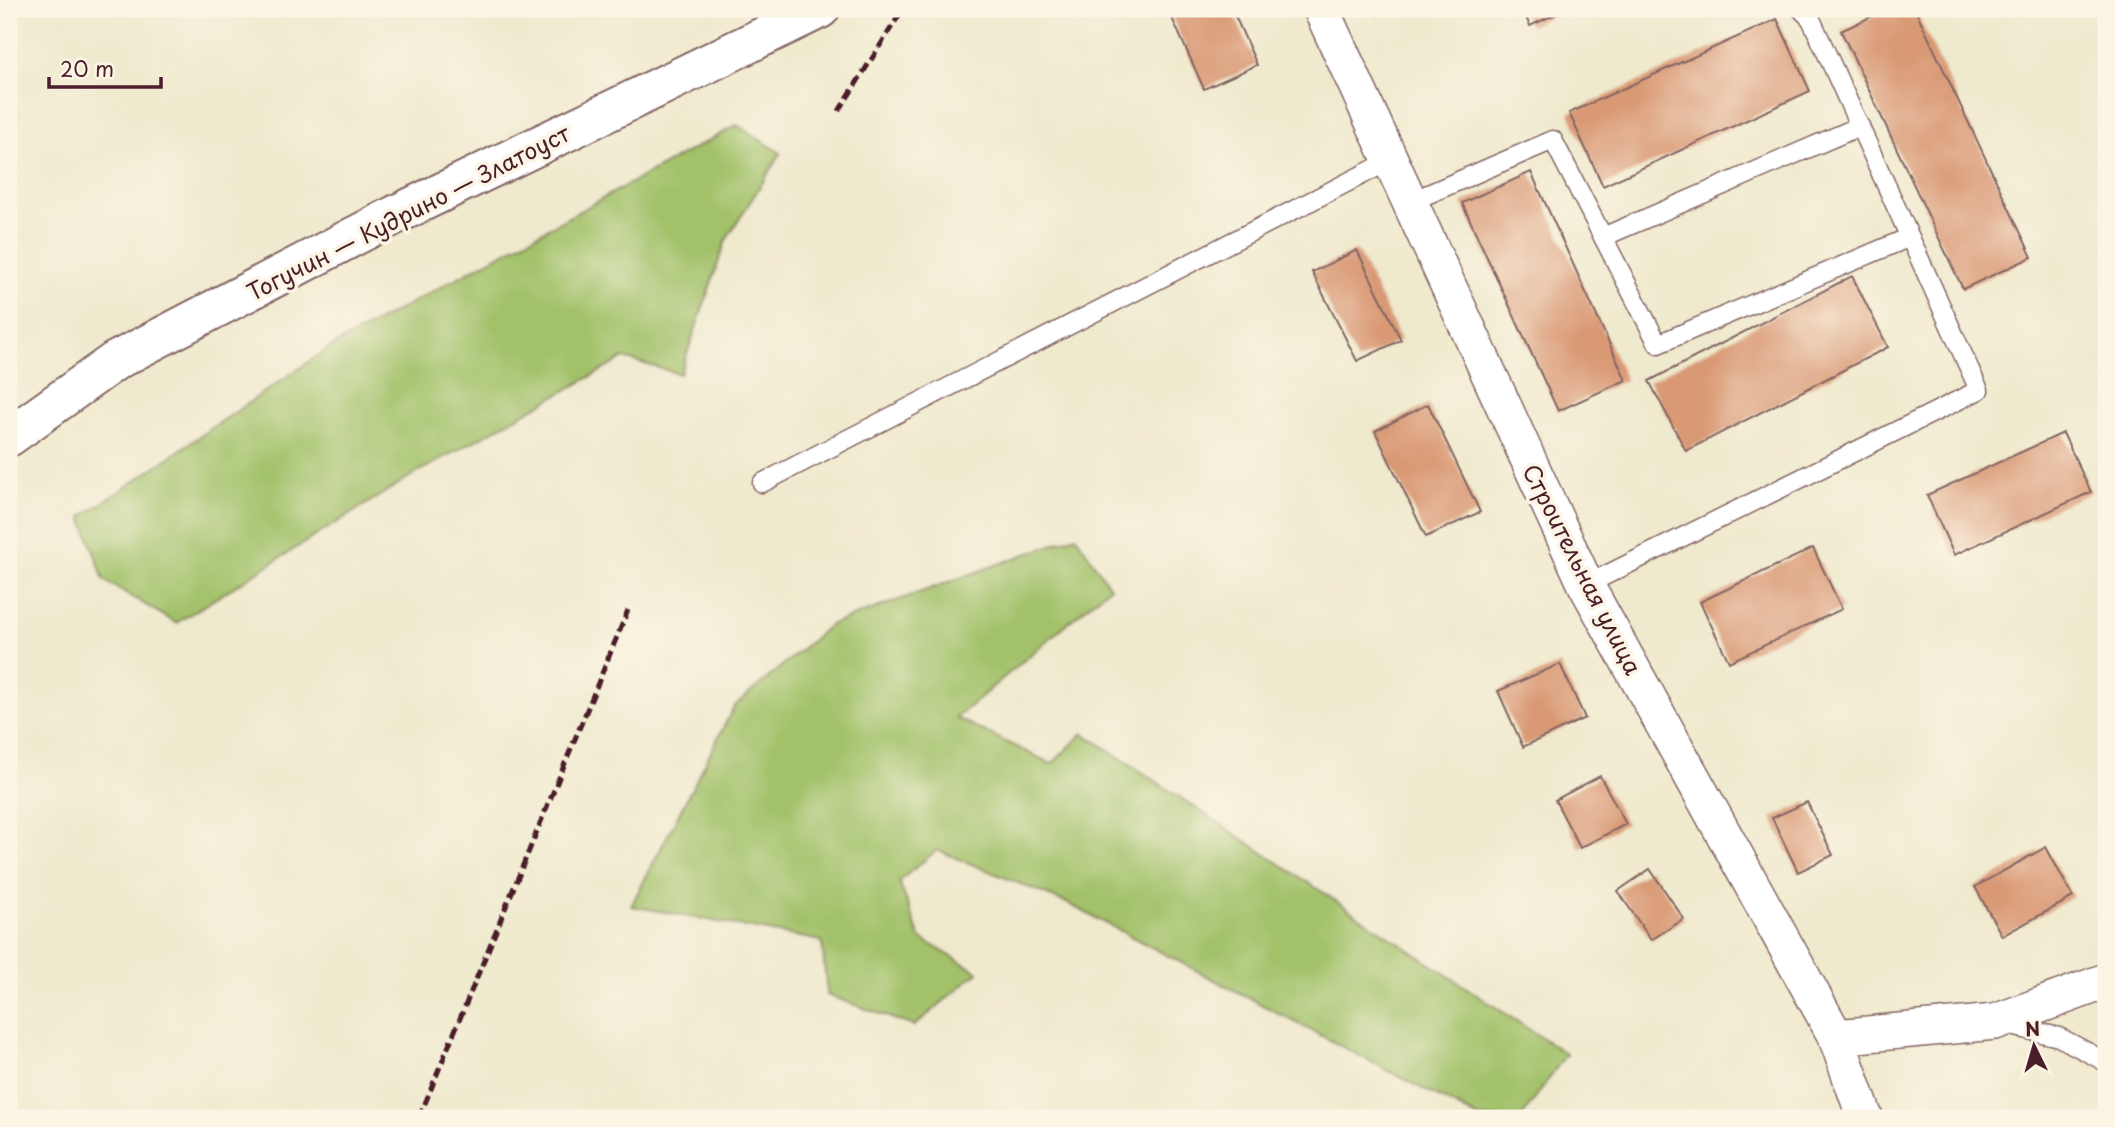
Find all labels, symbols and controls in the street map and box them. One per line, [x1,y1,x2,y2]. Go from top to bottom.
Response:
scale bar [49,46,161,90]
text: 20 m [60,52,114,84]
street label: Тогучин — Кудрино — Златоуст [240,115,576,309]
street label: Строительная улица [1515,458,1652,681]
north arrow [2000,1012,2070,1082]
text: N [2024,1013,2041,1043]

